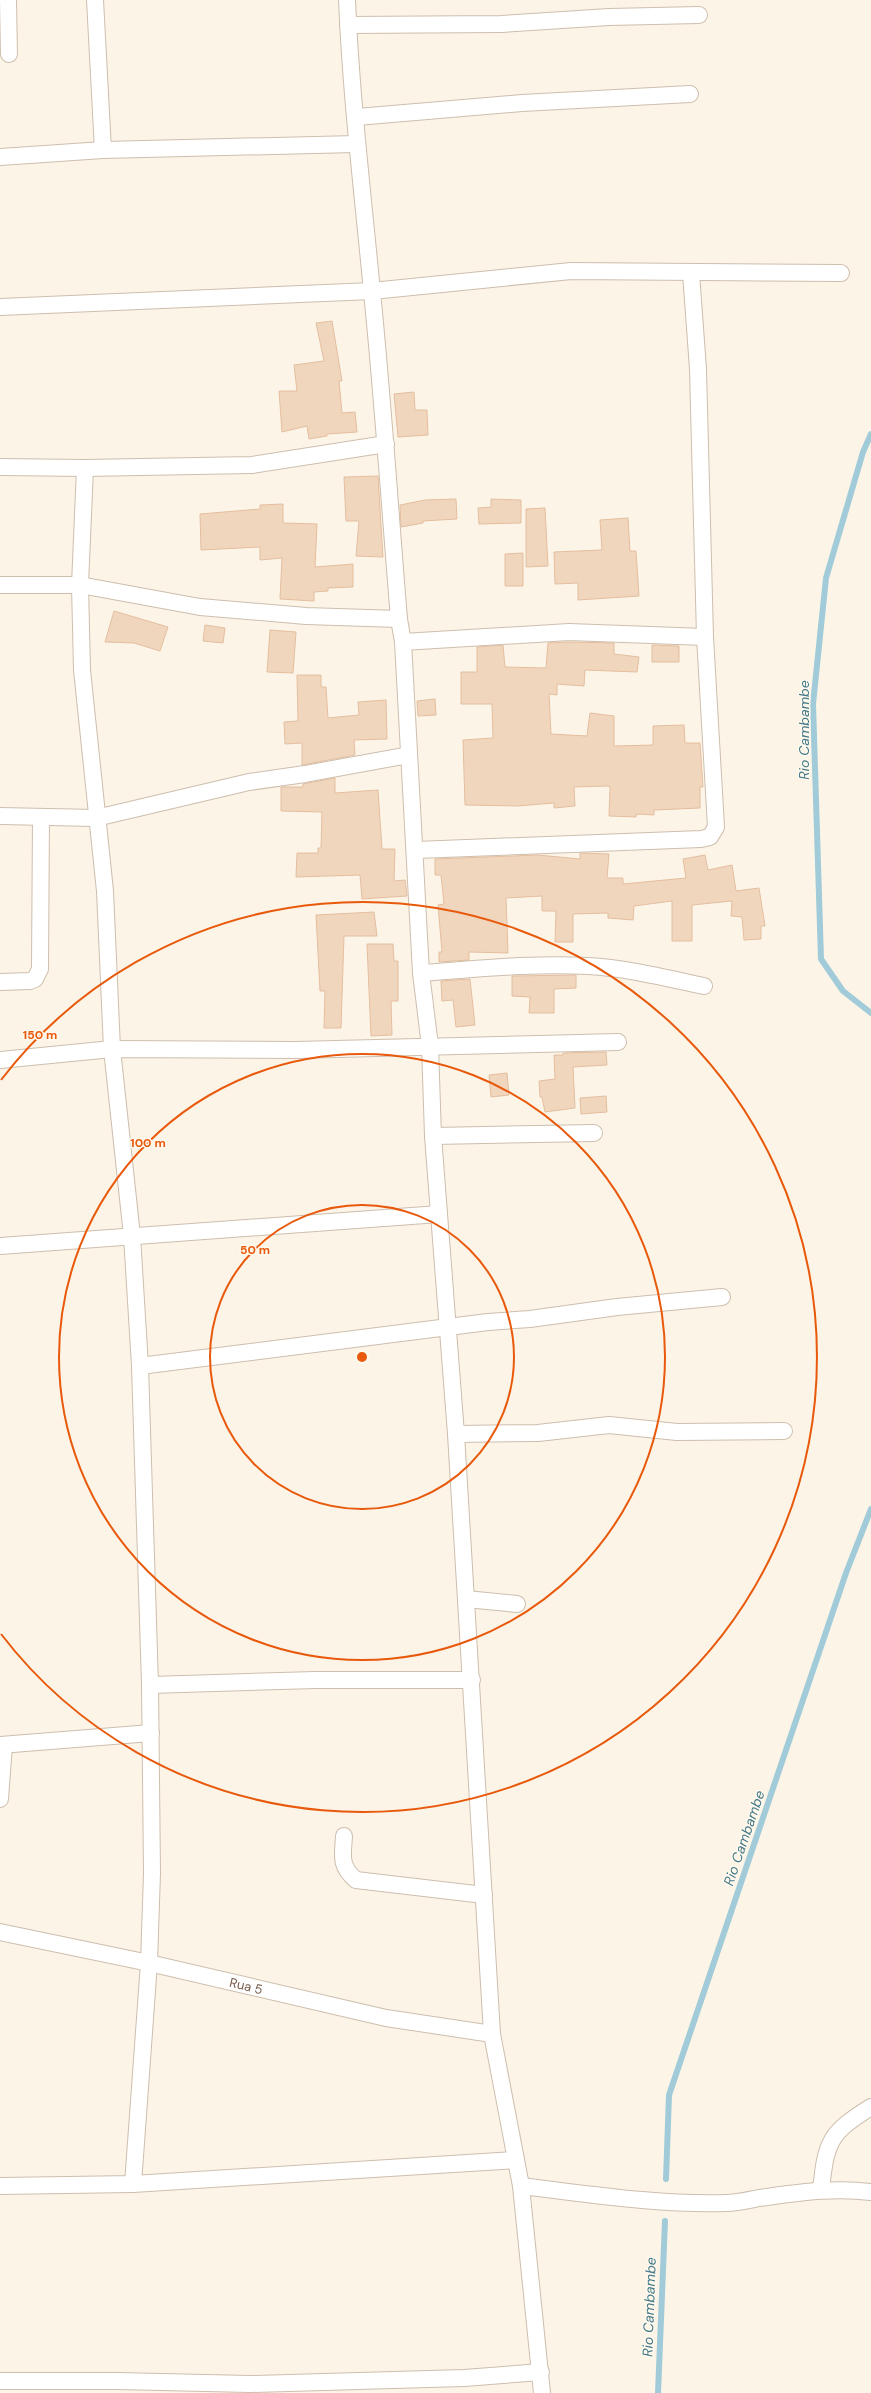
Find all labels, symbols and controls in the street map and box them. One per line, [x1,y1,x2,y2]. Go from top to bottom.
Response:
water label: Rio Cambambe [795,680,813,780]
text: 150 m [23,1027,57,1043]
text: 100 m [130,1135,166,1151]
text: 50 m [240,1242,270,1258]
centre of rings [355,1350,369,1364]
water label: Rio Cambambe [719,1788,769,1888]
street label: Rua 5 [228,1973,265,1998]
water label: Rio Cambambe [638,2257,660,2357]

